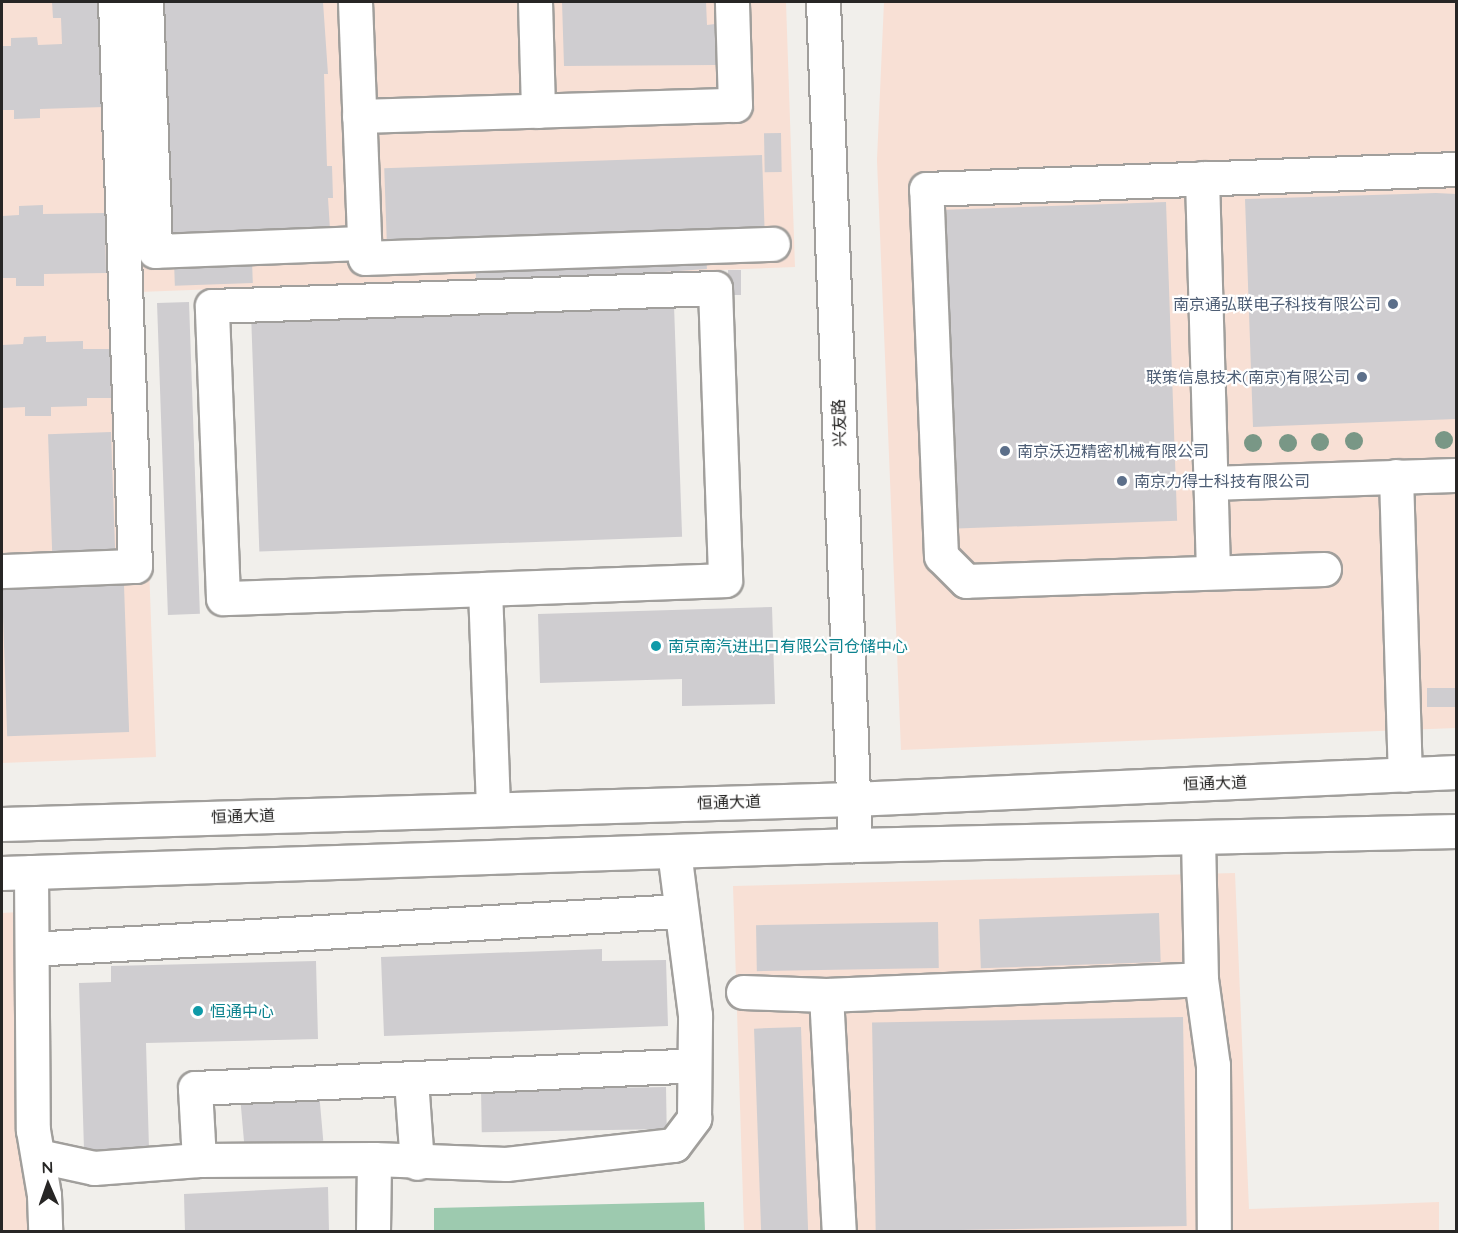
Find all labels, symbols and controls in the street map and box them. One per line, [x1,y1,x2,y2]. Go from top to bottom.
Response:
place label: 南京通弘联电子科技有限公司 [1173,294,1381,314]
marker: 南京通弘联电子科技有限公司 [1386,297,1400,311]
place label: 联策信息技术(南京)有限公司 [1146,367,1350,387]
marker: 联策信息技术(南京)有限公司 [1355,370,1369,384]
street label: 兴友路 [829,399,849,447]
place label: 南京沃迈精密机械有限公司 [1017,441,1209,461]
marker: 南京沃迈精密机械有限公司 [998,444,1012,458]
place label: 南京力得士科技有限公司 [1134,471,1310,491]
marker: 南京力得士科技有限公司 [1115,474,1129,488]
place label: 南京南汽进出口有限公司仓储中心 [668,636,908,656]
marker: 南京南汽进出口有限公司仓储中心 [649,639,663,653]
street label: 恒通大道 [1183,772,1247,794]
street label: 恒通大道 [697,791,761,813]
street label: 恒通大道 [211,805,275,827]
place label: 恒通中心 [210,1001,274,1021]
marker: 恒通中心 [191,1004,205,1018]
north arrow [18,1155,78,1215]
text: N [41,1157,54,1177]

